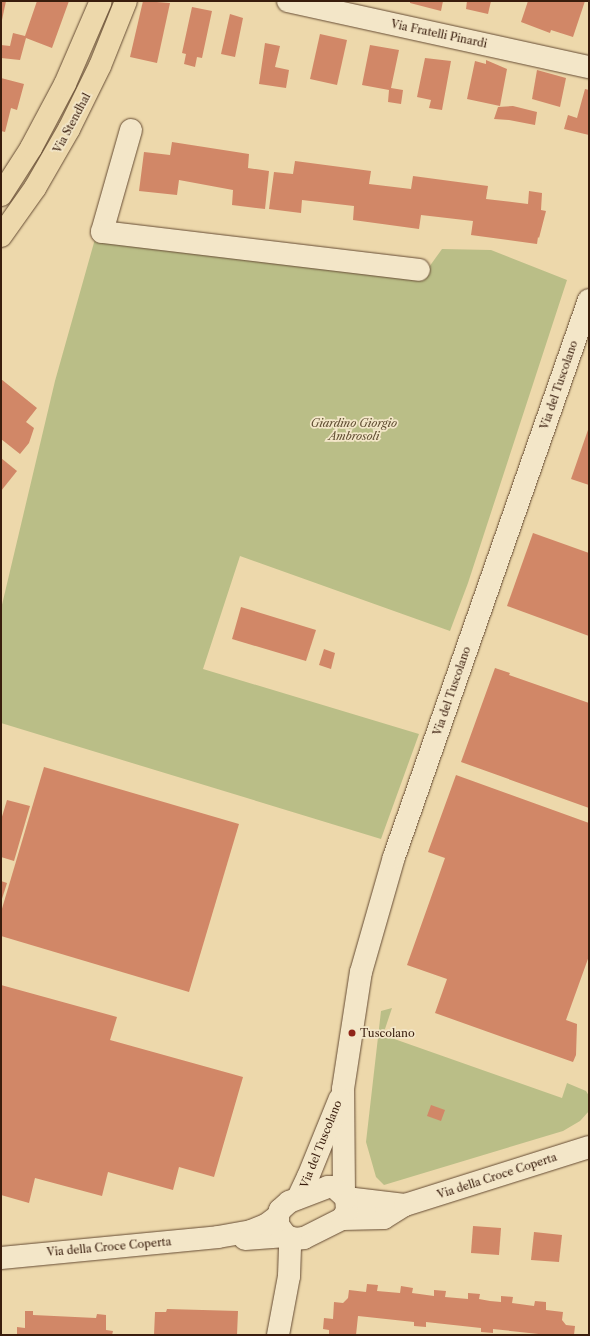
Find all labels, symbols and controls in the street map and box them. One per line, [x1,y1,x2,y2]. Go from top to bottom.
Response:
street label: Via Fratelli Pinardi [390,17,488,51]
street label: Via Stendhal [51,91,93,155]
street label: Via del Tuscolano [538,339,580,431]
park label: Giardino Giorgio Ambrosoli [311,417,397,443]
street label: Via del Tuscolano [431,645,473,737]
place label: Tuscolano [360,1026,415,1040]
marker: Tuscolano [347,1028,357,1038]
street label: Via del Tuscolano [297,1098,345,1190]
street label: Via della Croce Coperta [435,1150,559,1202]
street label: Via della Croce Coperta [46,1235,172,1259]

